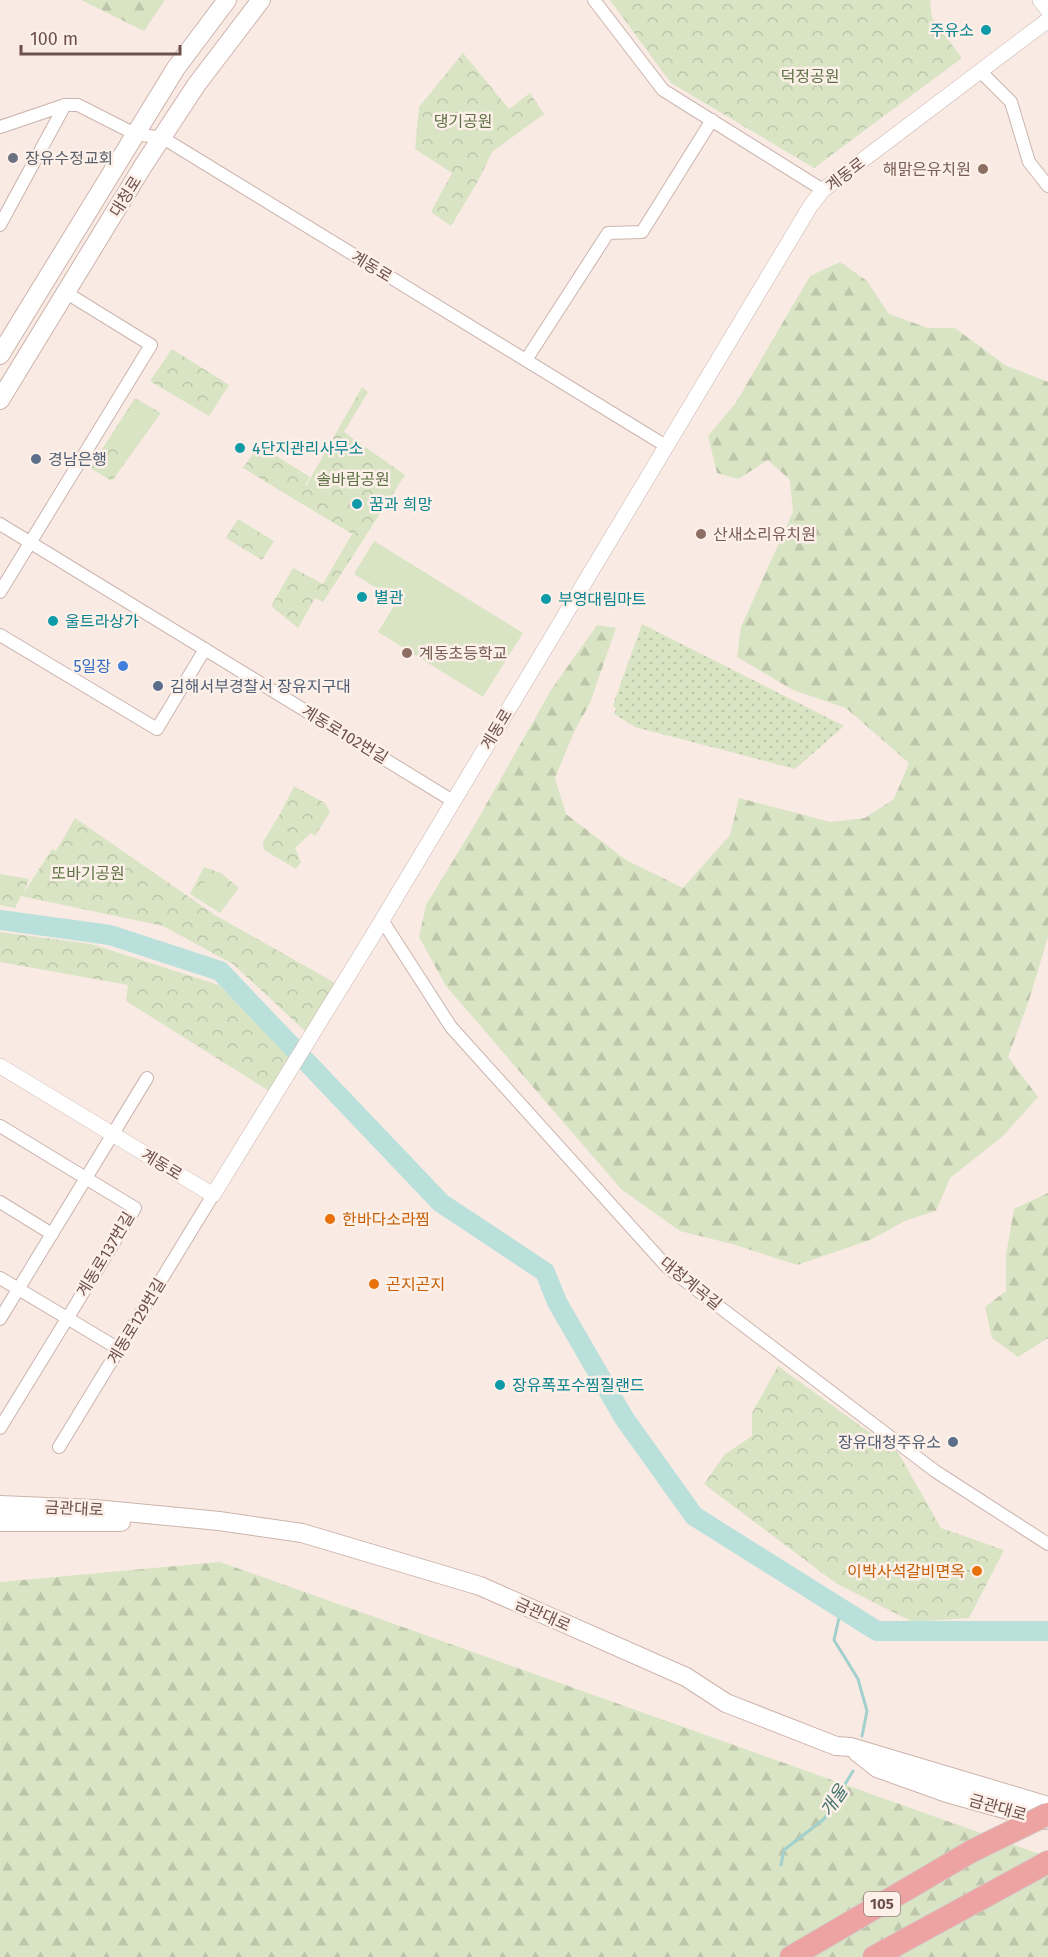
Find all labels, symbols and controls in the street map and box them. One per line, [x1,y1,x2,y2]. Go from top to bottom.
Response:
scale bar [21,18,180,56]
place label: 주유소 [930,21,974,40]
marker: 주유소 [979,23,993,37]
text: 100 m [30,28,78,50]
park label: 덕정공원 [781,67,839,86]
park label: 댕기공원 [434,112,492,131]
place label: 장유수정교회 [25,149,113,168]
marker: 장유수정교회 [6,151,20,165]
street label: 계동로 [822,153,869,195]
place label: 해맑은유치원 [883,160,971,179]
marker: 해맑은유치원 [976,162,990,176]
street label: 대청로 [106,172,145,220]
street label: 계동로 [348,247,396,286]
place label: 4단지관리사무소 [252,439,364,458]
marker: 4단지관리사무소 [233,441,247,455]
place label: 경남은행 [48,450,107,469]
marker: 경남은행 [29,452,43,466]
park label: 솔바람공원 [316,470,390,489]
place label: 꿈과 희망 [369,495,432,514]
marker: 꿈과 희망 [350,497,364,511]
place label: 산새소리유치원 [713,525,816,544]
marker: 산새소리유치원 [694,527,708,541]
place label: 별관 [374,588,404,607]
marker: 별관 [355,590,369,604]
place label: 부영대림마트 [558,590,646,609]
marker: 부영대림마트 [539,592,553,606]
place label: 울트라상가 [65,612,139,631]
marker: 울트라상가 [46,614,60,628]
place label: 계동초등학교 [419,644,507,663]
marker: 계동초등학교 [400,646,414,660]
place label: 5일장 [74,657,111,676]
marker: 5일장 [116,659,130,673]
place label: 김해서부경찰서 장유지구대 [170,677,351,696]
marker: 김해서부경찰서 장유지구대 [151,679,165,693]
street label: 계동로102번길 [298,701,391,768]
street label: 계동로 [477,705,516,753]
park label: 또바기공원 [51,864,125,883]
street label: 계동로 [138,1145,186,1184]
street label: 계동로137번길 [73,1208,138,1300]
place label: 한바다소라찜 [342,1210,430,1229]
marker: 한바다소라찜 [323,1212,337,1226]
street label: 대청계곡길 [656,1253,725,1314]
street label: 계동로129번길 [103,1275,169,1368]
place label: 곤지곤지 [386,1275,445,1294]
marker: 곤지곤지 [367,1277,381,1291]
place label: 장유폭포수찜질랜드 [512,1376,644,1395]
marker: 장유폭포수찜질랜드 [493,1378,507,1392]
place label: 장유대청주유소 [838,1433,941,1452]
marker: 장유대청주유소 [946,1435,960,1449]
street label: 금관대로 [44,1497,104,1520]
place label: 이박사석갈비면옥 [847,1562,965,1581]
marker: 이박사석갈비면옥 [970,1564,984,1578]
street label: 금관대로 [512,1594,574,1635]
water label: 개울 [816,1780,853,1821]
street label: 금관대로 [967,1790,1029,1825]
road number: 105 [864,1892,900,1916]

